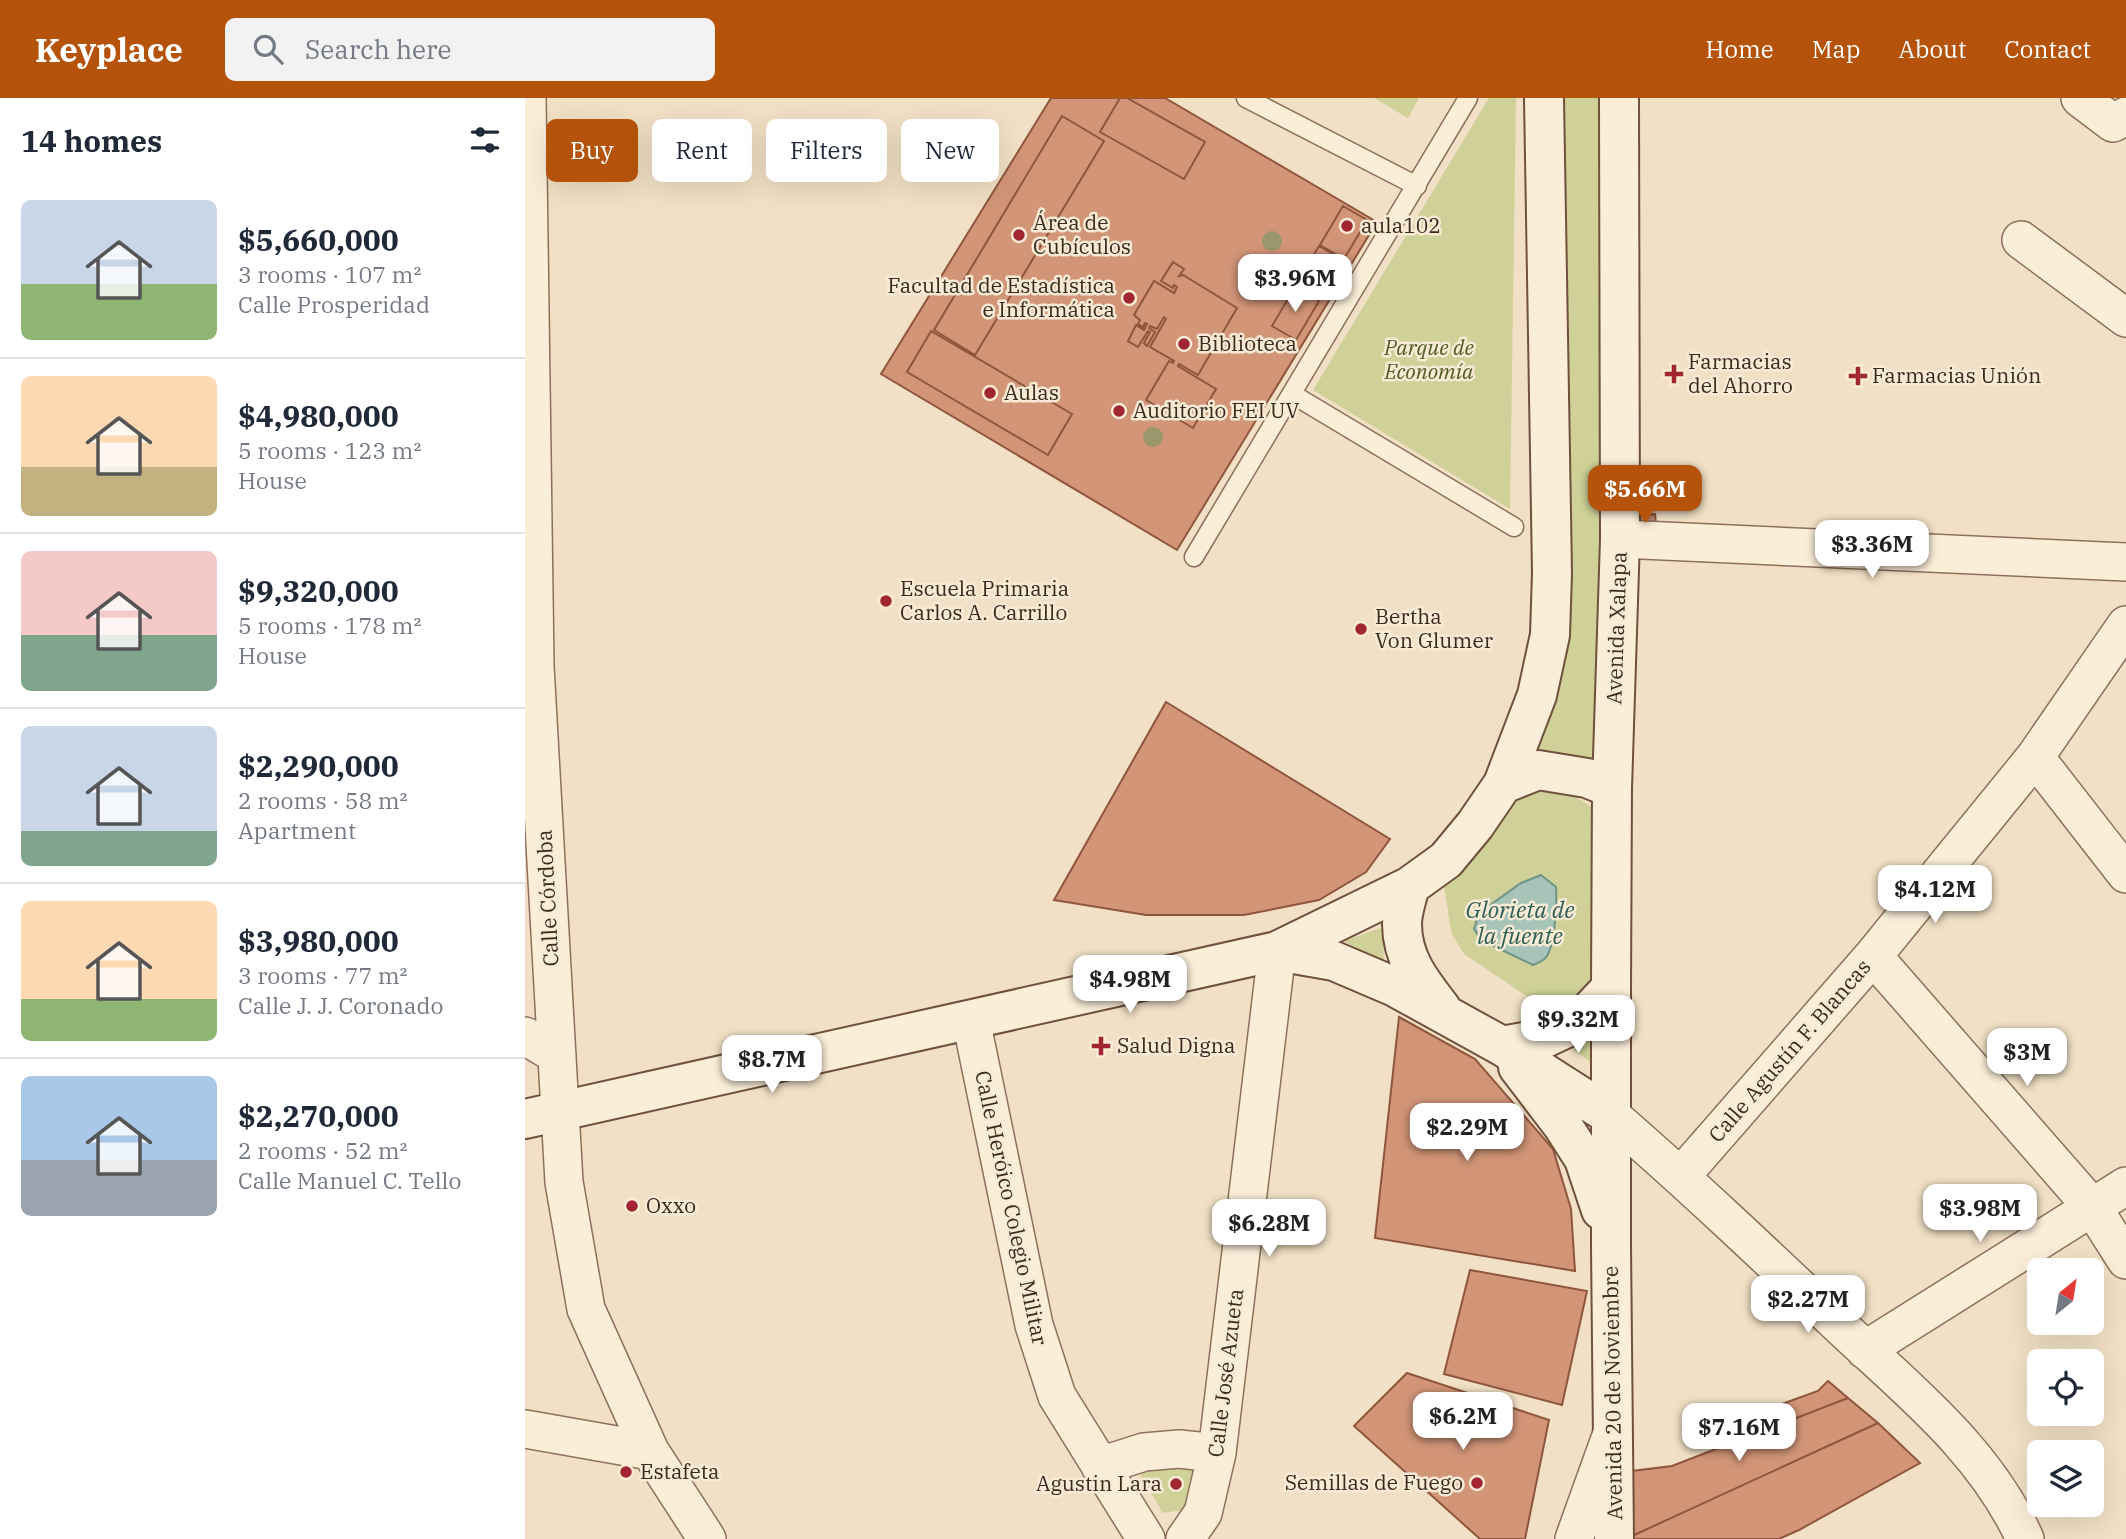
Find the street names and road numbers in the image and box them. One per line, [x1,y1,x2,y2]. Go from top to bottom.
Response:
street label: Avenida Xalapa [1599,551,1633,705]
street label: Calle Córdoba [529,829,565,967]
street label: Calle Agustín F. Blancas [1702,953,1877,1148]
street label: Calle Heróico Colegio Militar [969,1068,1055,1348]
street label: Avenida 20 de Noviembre [1596,1266,1628,1520]
street label: Calle José Azueta [1201,1287,1249,1459]

